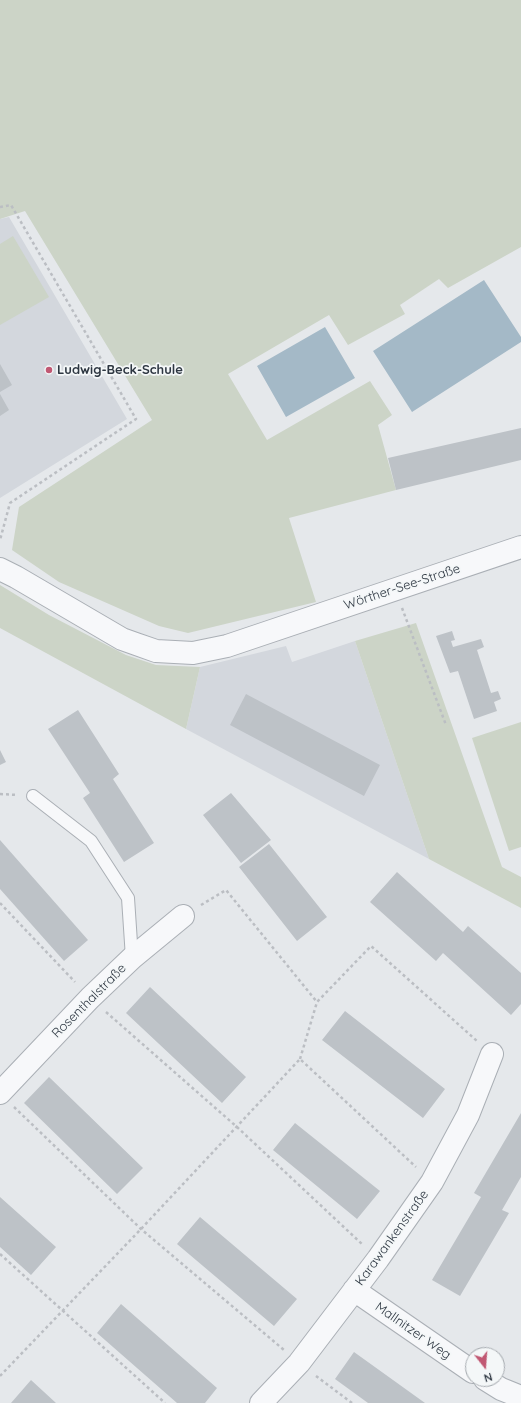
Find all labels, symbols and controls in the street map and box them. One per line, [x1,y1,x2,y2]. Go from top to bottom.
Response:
place label: Ludwig-Beck-Schule [57,362,183,378]
marker: Ludwig-Beck-Schule [44,365,54,375]
street label: Wörther-See-Straße [342,561,462,613]
street label: Rosenthalstraße [49,961,129,1041]
street label: Karawankenstraße [352,1187,432,1289]
street label: Mallnitzer Weg [372,1299,454,1363]
north arrow [465,1347,505,1387]
text: N [482,1370,494,1385]

